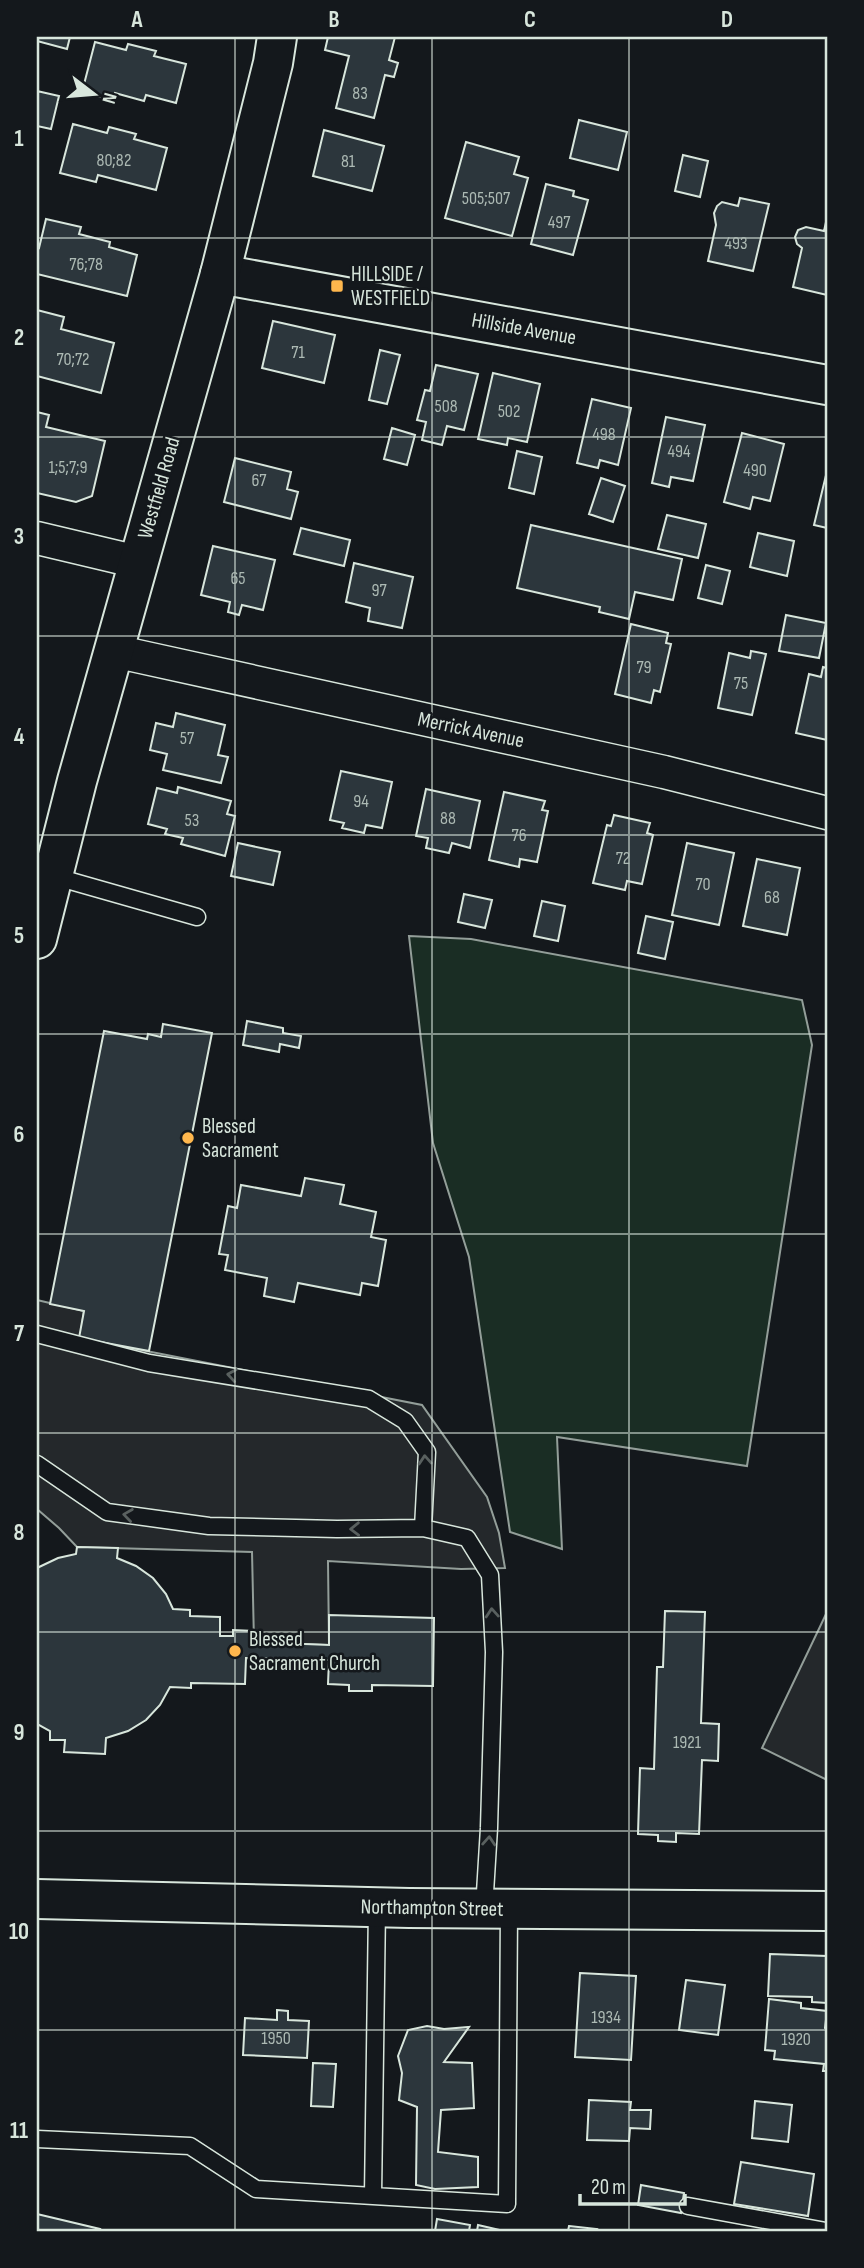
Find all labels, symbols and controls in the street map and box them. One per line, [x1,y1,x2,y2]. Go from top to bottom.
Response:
text: A [131,6,144,34]
text: B [329,6,340,34]
text: C [524,6,536,34]
text: D [721,6,733,34]
north arrow [60,60,130,130]
house number: 83 [352,83,368,104]
text: N [96,90,121,106]
text: 1 [14,125,24,153]
house number: 80;82 [97,150,131,171]
house number: 81 [341,151,356,172]
house number: 505;507 [462,188,511,209]
house number: 497 [548,212,571,233]
house number: 493 [724,233,748,254]
house number: 76;78 [69,254,103,275]
place label: HILLSIDE / WESTFIELD [351,262,430,311]
marker: HILLSIDE / WESTFIELD [329,278,345,294]
street label: Hillside Avenue [470,308,578,350]
text: 2 [14,324,24,352]
house number: 71 [291,342,305,363]
house number: 70;72 [56,349,90,370]
house number: 508 [434,396,458,417]
house number: 502 [498,401,520,422]
house number: 498 [592,424,616,445]
street label: Westfield Road [133,434,185,542]
house number: 494 [667,441,691,462]
house number: 1;5;7;9 [48,457,88,478]
house number: 490 [743,460,767,481]
house number: 67 [251,470,267,491]
text: 3 [14,523,24,551]
house number: 65 [230,568,246,589]
house number: 97 [371,580,387,601]
house number: 79 [636,657,652,678]
house number: 75 [734,673,748,694]
street label: Merrick Avenue [416,707,526,753]
text: 4 [14,723,25,751]
house number: 57 [180,728,195,749]
house number: 94 [353,791,369,812]
house number: 88 [440,808,456,829]
house number: 53 [185,810,199,831]
house number: 76 [511,825,527,846]
house number: 72 [616,848,630,869]
house number: 70 [695,874,711,895]
house number: 68 [764,887,780,908]
text: 5 [14,922,24,950]
place label: Blessed Sacrament [202,1114,279,1163]
text: 6 [14,1121,24,1149]
marker: Blessed Sacrament [180,1130,196,1146]
text: 7 [14,1320,24,1348]
one-way arrow [226,1368,238,1383]
one-way arrow [418,1455,433,1466]
one-way arrow [122,1507,134,1522]
text: 8 [14,1519,25,1547]
one-way arrow [349,1521,360,1537]
one-way arrow [485,1608,500,1619]
place label: Blessed Sacrament Church [249,1627,380,1676]
marker: Blessed Sacrament Church [227,1643,243,1659]
text: 9 [14,1719,24,1747]
house number: 1921 [673,1732,702,1753]
one-way arrow [481,1835,496,1846]
street label: Northampton Street [360,1894,504,1922]
text: 10 [9,1918,29,1946]
house number: 1934 [591,2007,621,2028]
house number: 1950 [261,2028,291,2049]
house number: 1920 [781,2029,811,2050]
text: 11 [10,2117,28,2145]
scale bar [580,2163,686,2207]
text: 20 m [591,2175,626,2200]

